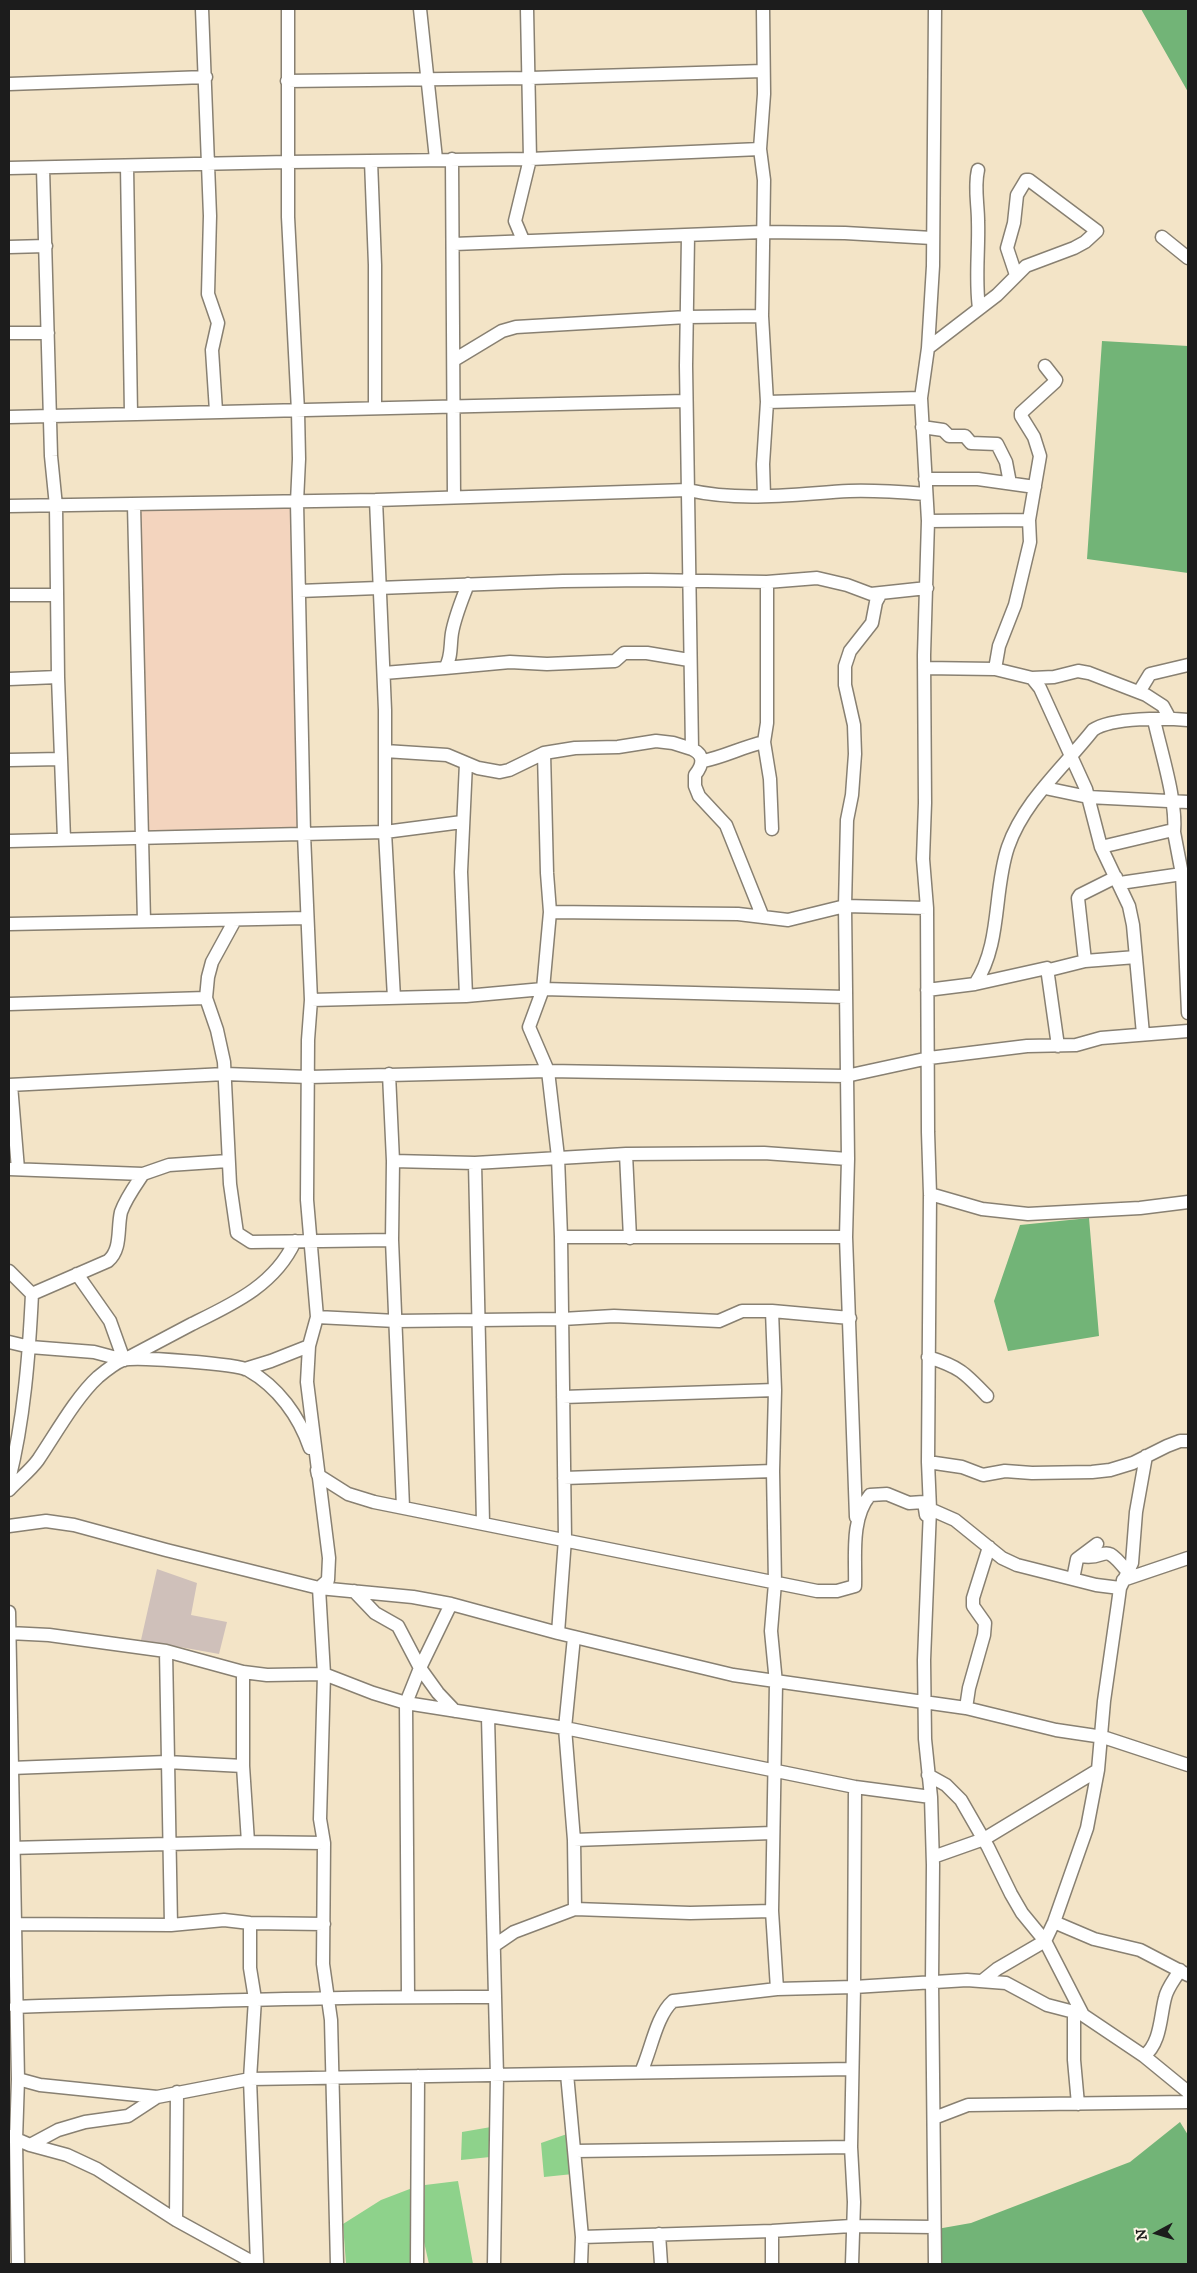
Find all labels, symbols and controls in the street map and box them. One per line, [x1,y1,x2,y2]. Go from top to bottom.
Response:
north arrow [1132,2208,1182,2258]
text: N [1133,2228,1152,2241]

